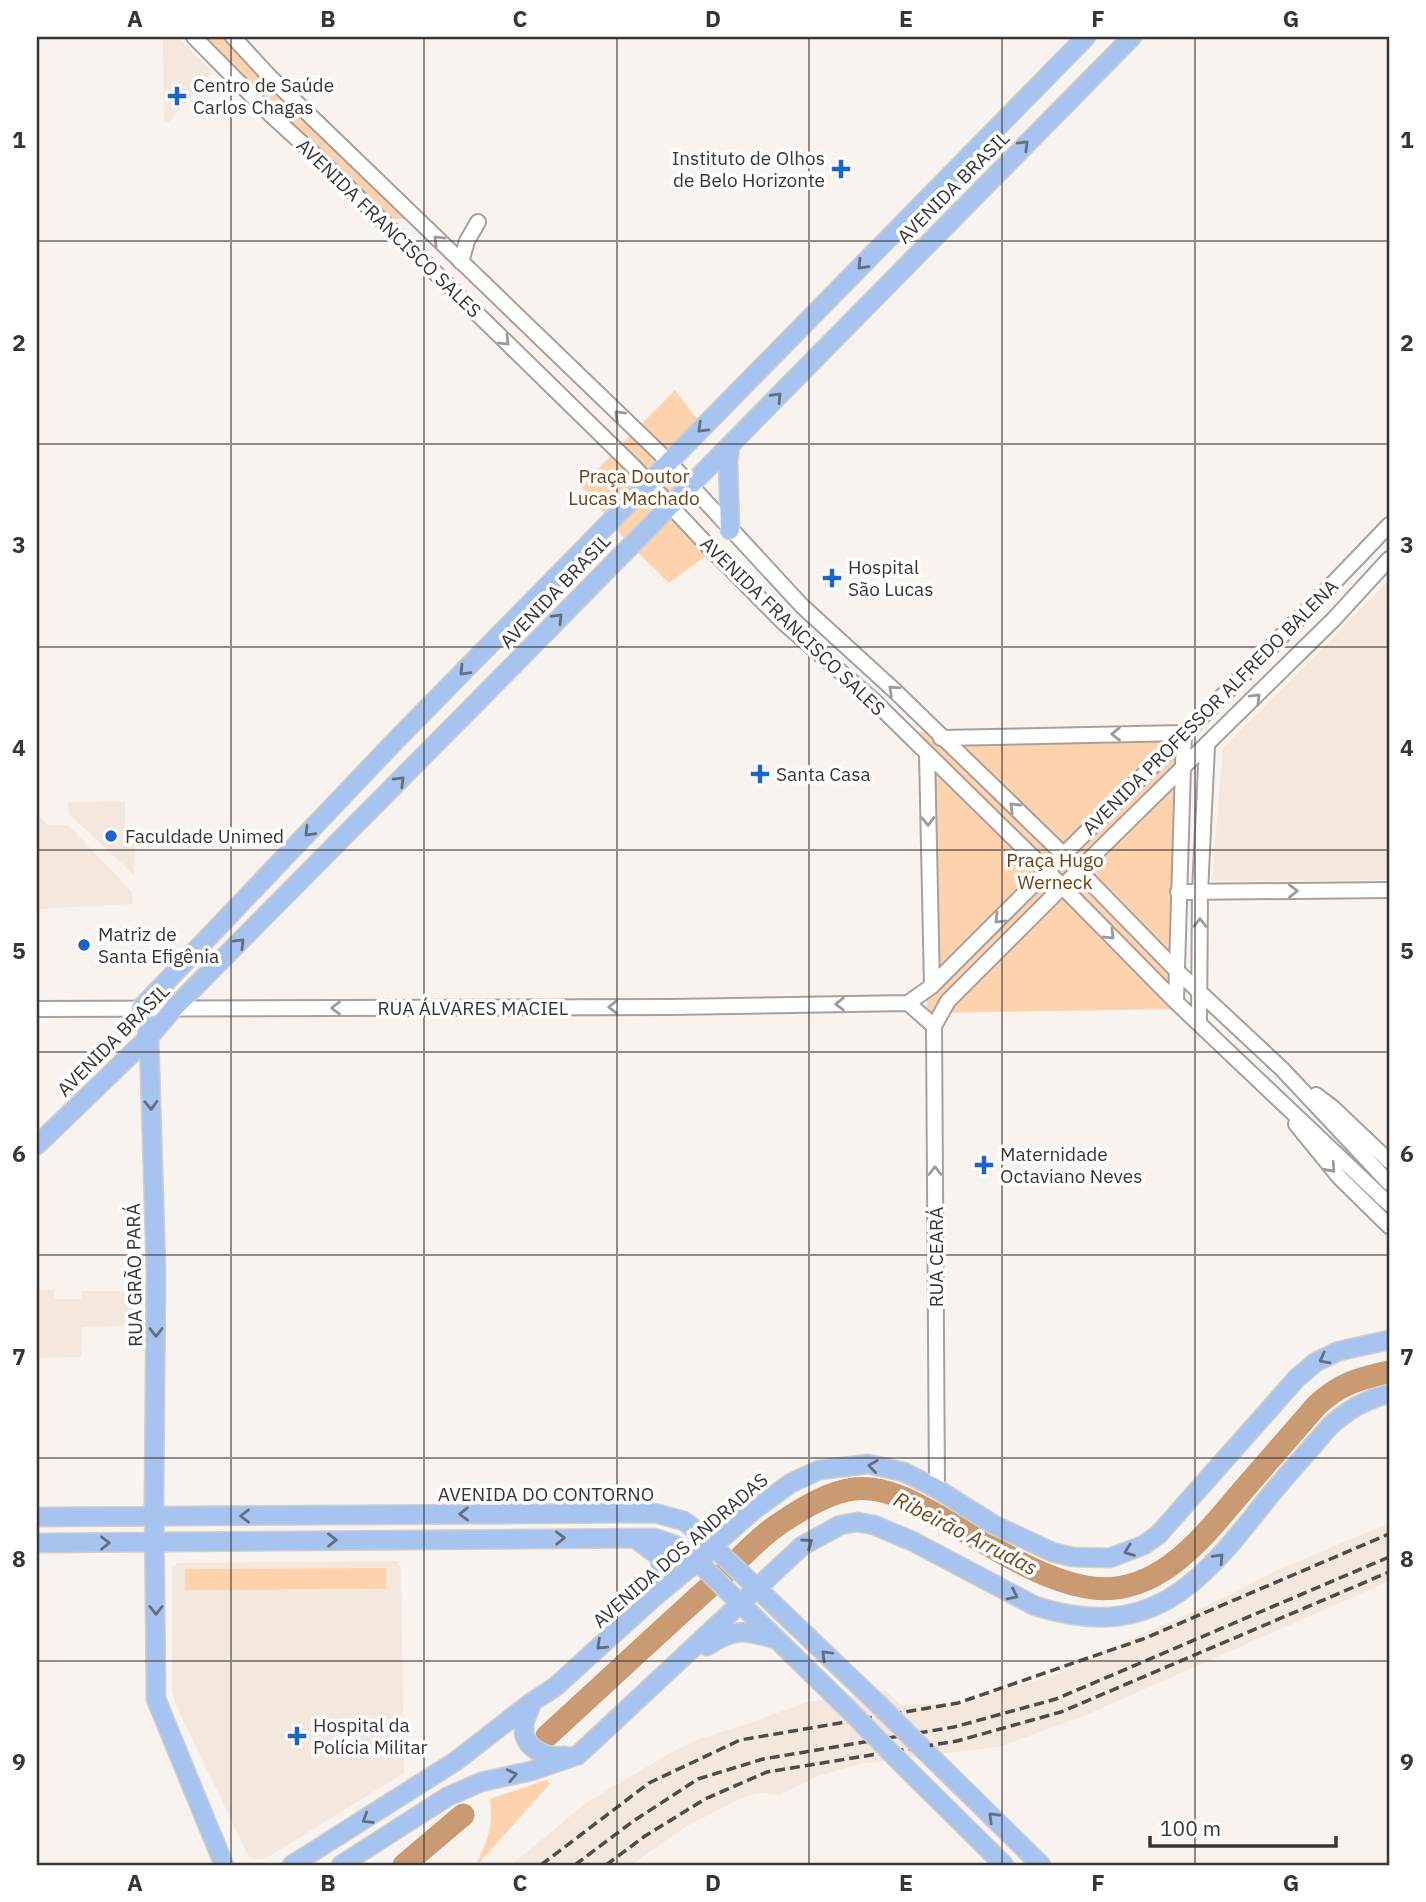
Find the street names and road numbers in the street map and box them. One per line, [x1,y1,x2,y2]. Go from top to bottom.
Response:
street label: AVENIDA BRASIL [892,126,1014,248]
street label: AVENIDA FRANCISCO SALES [292,133,486,323]
street label: AVENIDA BRASIL [495,529,615,653]
street label: AVENIDA FRANCISCO SALES [696,531,890,721]
street label: AVENIDA PROFESSOR ALFREDO BALENA [1077,574,1343,840]
street label: AVENIDA BRASIL [52,979,174,1101]
street label: RUA ÁLVARES MACIEL [378,996,568,1020]
street label: RUA GRÃO PARÁ [121,1203,147,1347]
street label: RUA CEARÁ [924,1207,948,1307]
street label: AVENIDA DOS ANDRADAS [587,1467,773,1633]
street label: AVENIDA DO CONTORNO [438,1482,654,1506]

